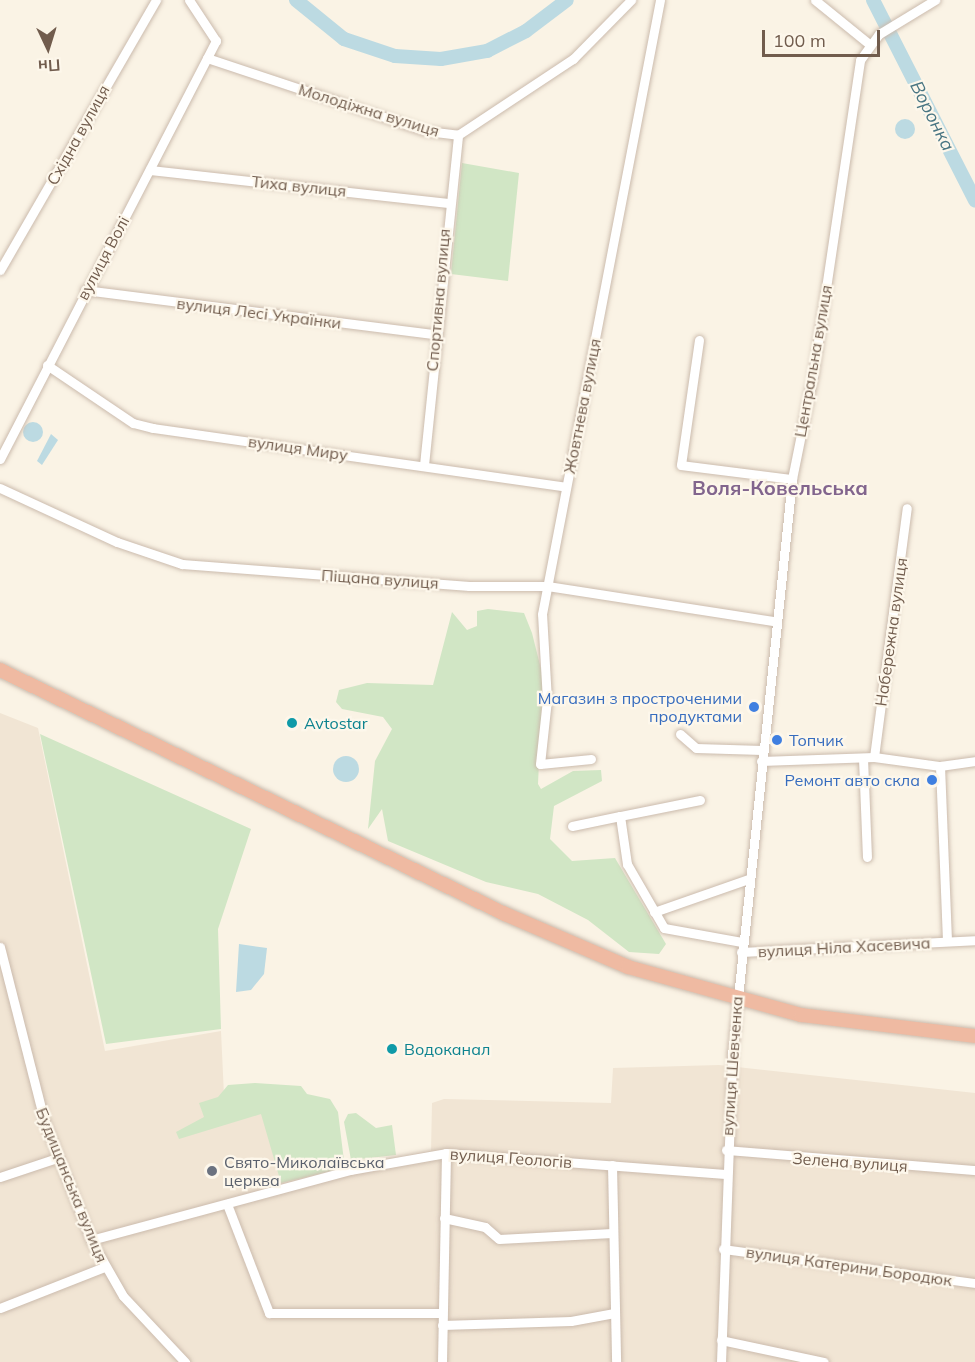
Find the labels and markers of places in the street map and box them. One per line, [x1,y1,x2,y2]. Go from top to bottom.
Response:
place label: Магазин з простроченими продуктами [538,688,742,726]
marker: Магазин з простроченими продуктами [747,700,761,714]
place label: Avtostar [304,713,367,733]
marker: Avtostar [285,716,299,730]
place label: Топчик [789,730,843,750]
marker: Топчик [770,733,784,747]
place label: Ремонт авто скла [784,770,920,790]
marker: Ремонт авто скла [925,773,939,787]
place label: Водоканал [404,1039,490,1059]
marker: Водоканал [385,1042,399,1056]
place label: Свято-Миколаївська церква [224,1152,385,1190]
marker: Свято-Миколаївська церква [205,1164,219,1178]

